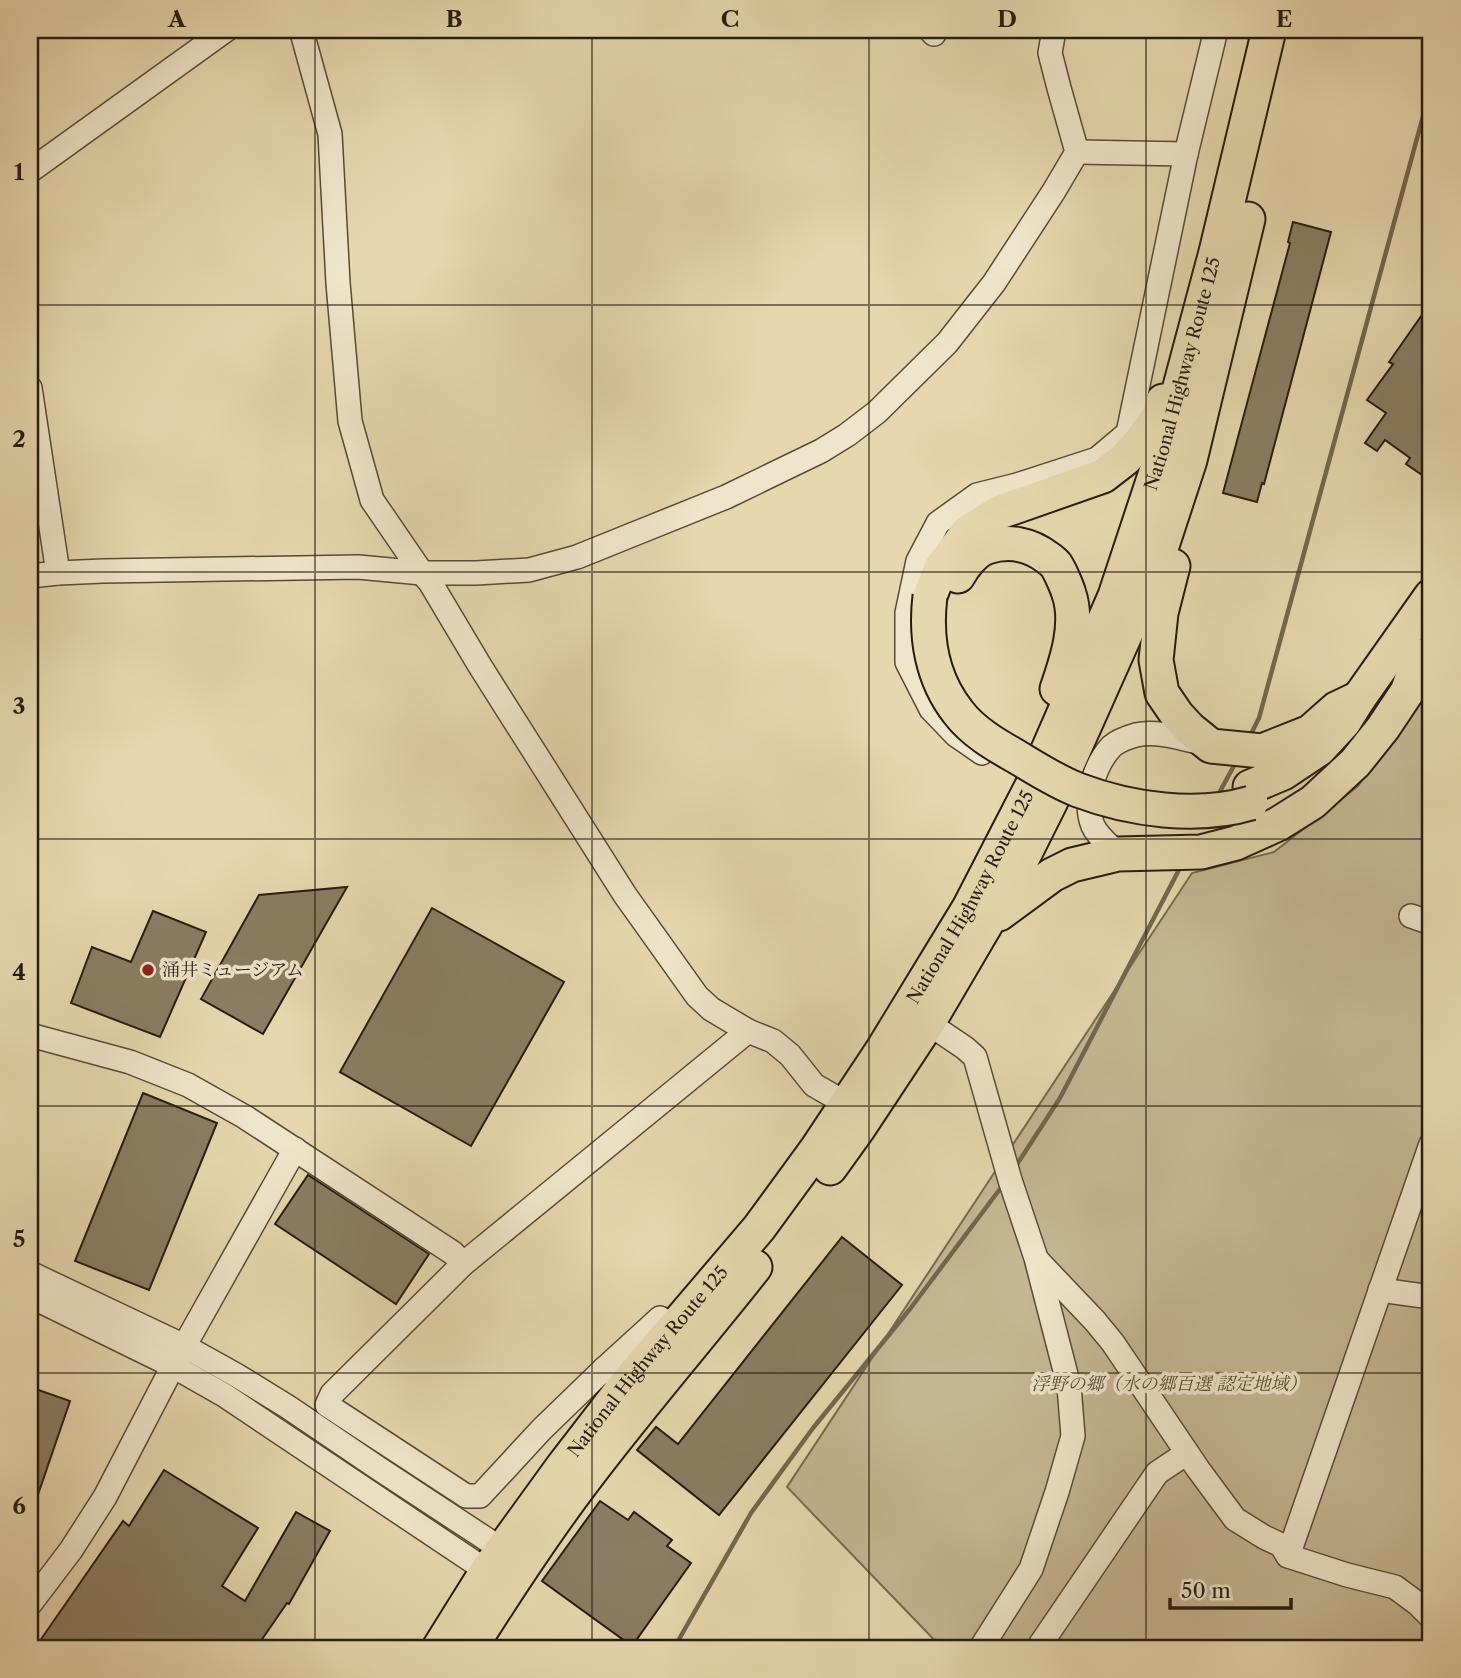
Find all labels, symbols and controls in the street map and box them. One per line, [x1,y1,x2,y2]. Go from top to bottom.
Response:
text: A [167,5,187,33]
text: B [445,5,463,33]
text: C [721,5,739,33]
text: D [997,5,1017,33]
text: E [1276,5,1292,33]
text: 1 [14,158,25,186]
street label: National Highway Route 125 [1140,255,1225,493]
text: 2 [12,425,26,453]
text: 3 [13,692,26,720]
street label: National Highway Route 125 [902,787,1039,1008]
text: 4 [12,958,26,986]
place label: 涌井ミュージアム [162,959,304,981]
marker: 涌井ミュージアム [140,962,156,978]
text: 5 [13,1225,25,1253]
street label: National Highway Route 125 [563,1261,733,1461]
park label: 浮野の郷（水の郷百選 認定地域） [1032,1373,1306,1395]
text: 6 [12,1492,26,1520]
scale bar [1170,1566,1291,1610]
text: 50 m [1181,1578,1231,1603]

